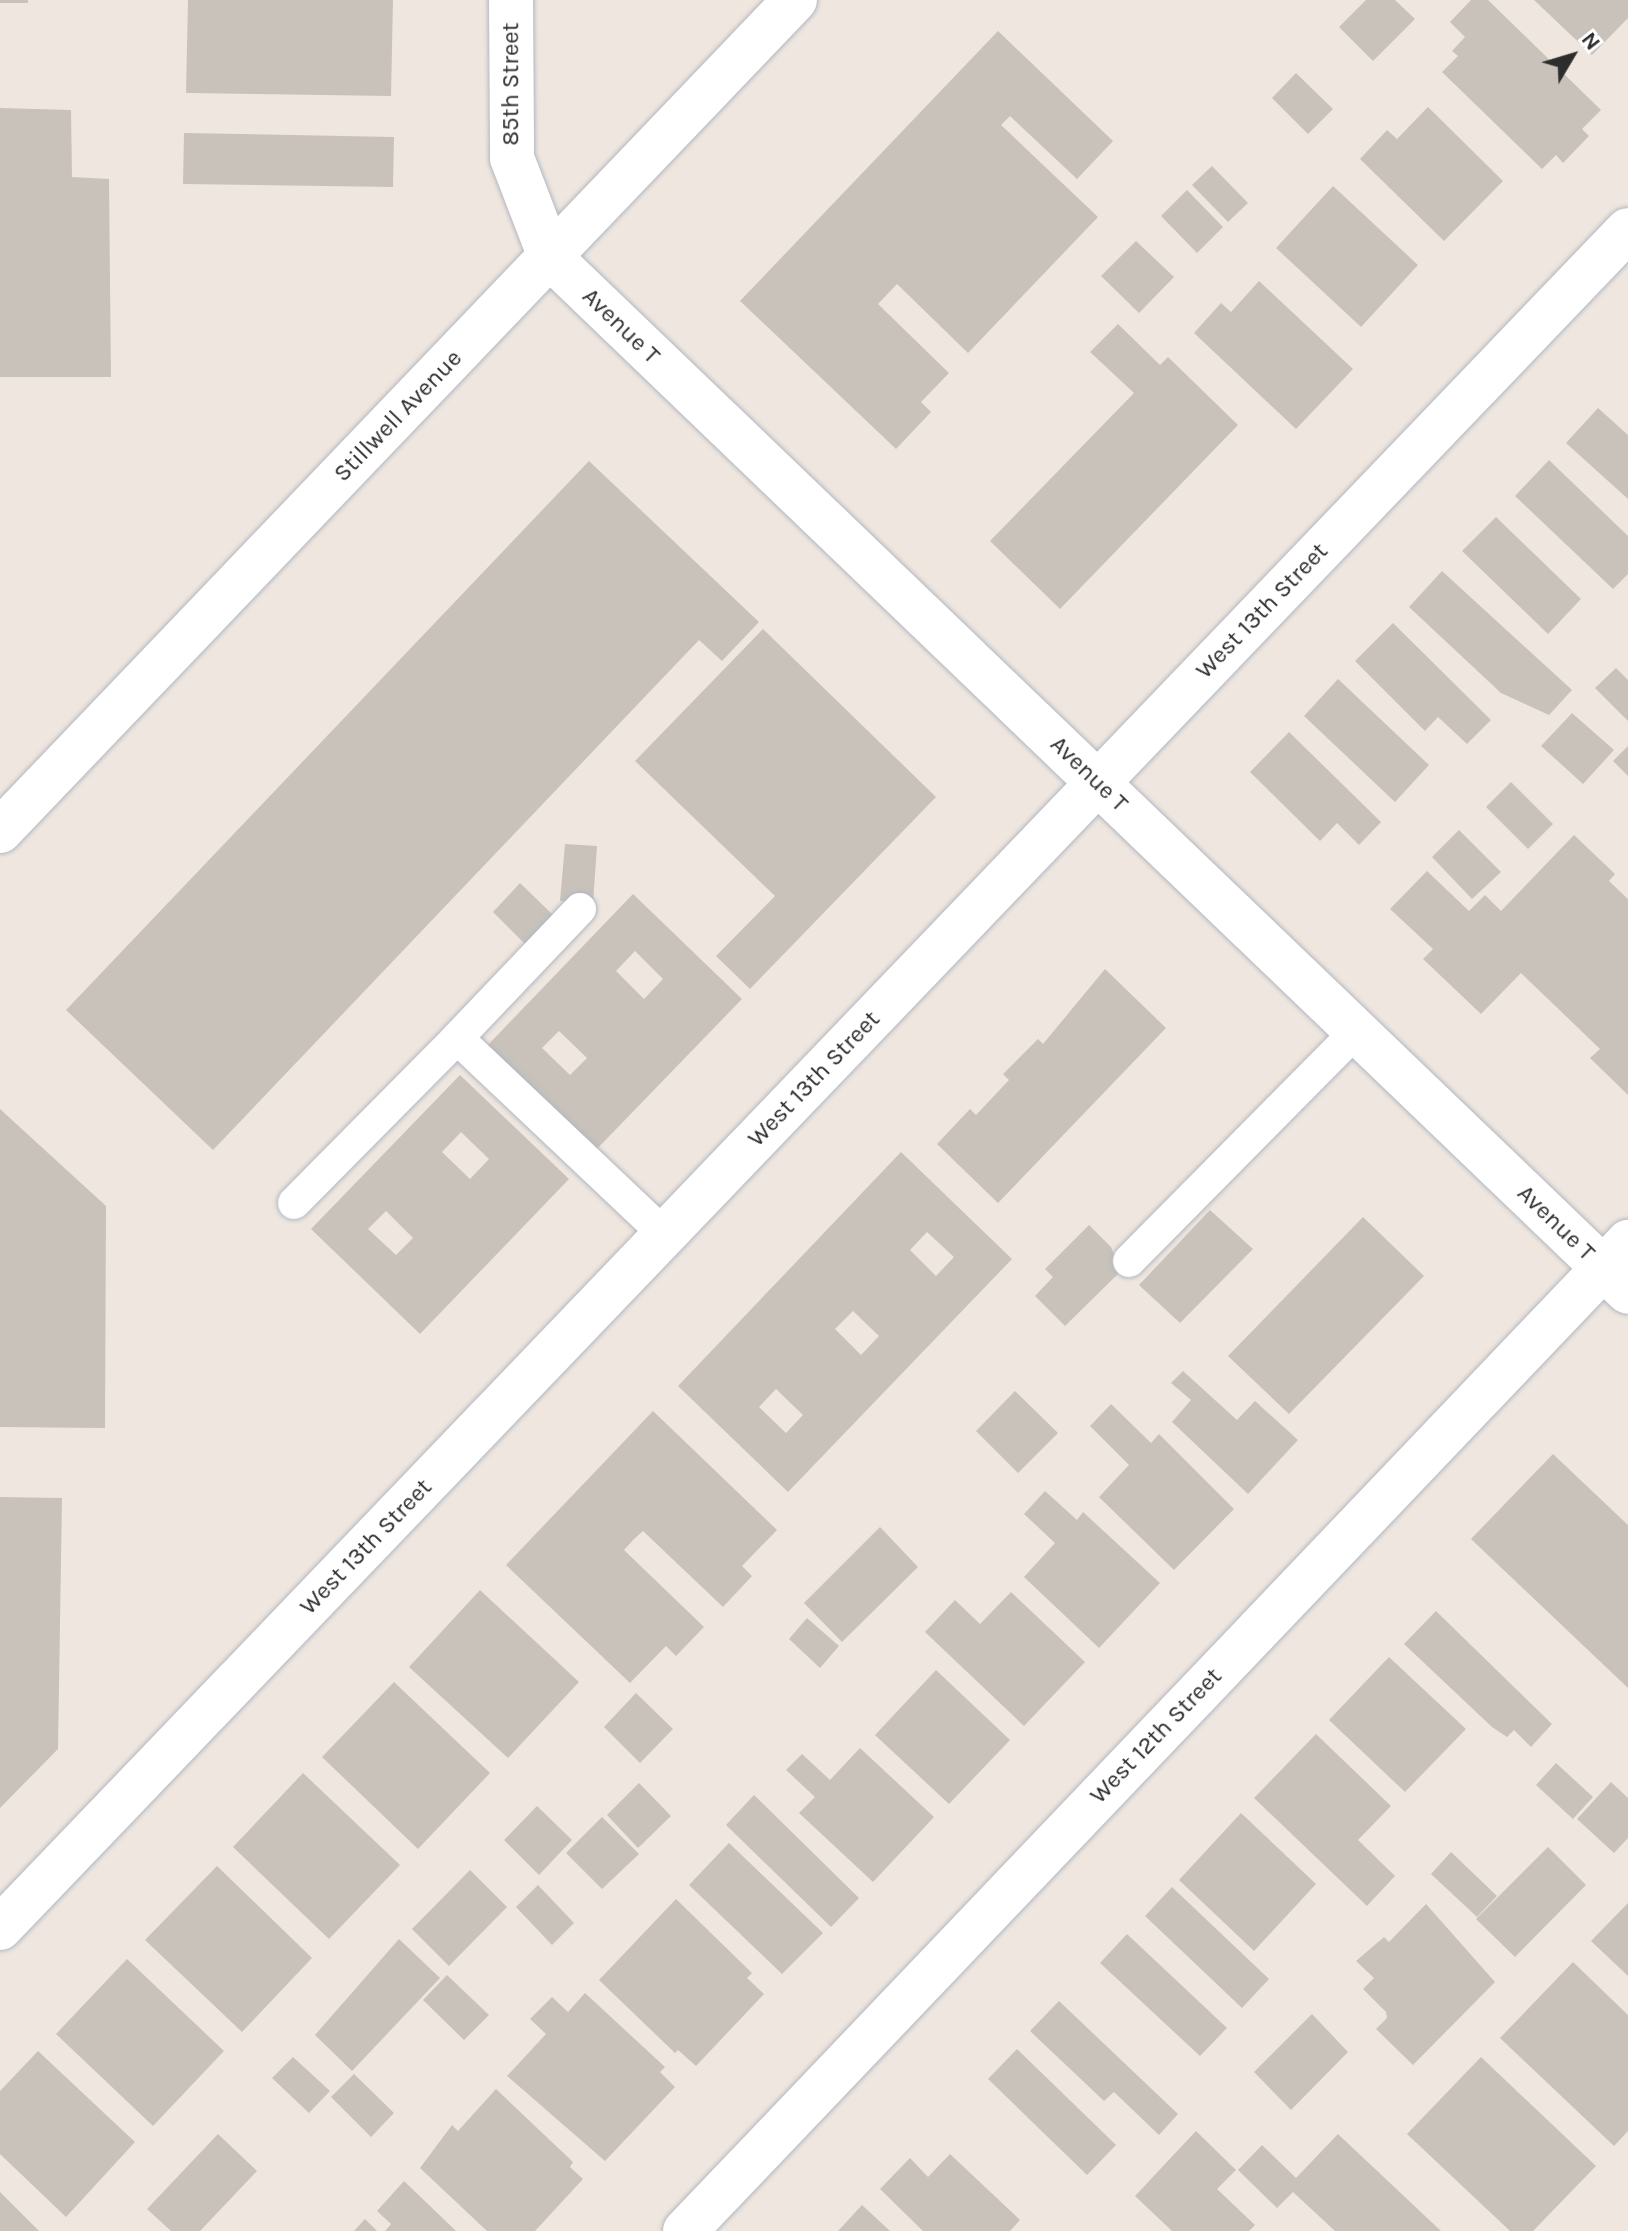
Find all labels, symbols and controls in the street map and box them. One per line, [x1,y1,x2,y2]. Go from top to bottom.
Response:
north arrow [1532,16,1612,96]
street label: 85th Street [497,22,525,146]
text: N [1576,27,1606,55]
street label: Avenue T [576,282,666,370]
street label: Stillwell Avenue [328,344,468,488]
street label: West 13th Street [1190,537,1334,685]
street label: Avenue T [1044,730,1134,818]
street label: West 13th Street [742,1005,886,1153]
street label: Avenue T [1511,1179,1601,1267]
street label: West 13th Street [294,1473,438,1621]
street label: West 12th Street [1084,1662,1228,1810]

